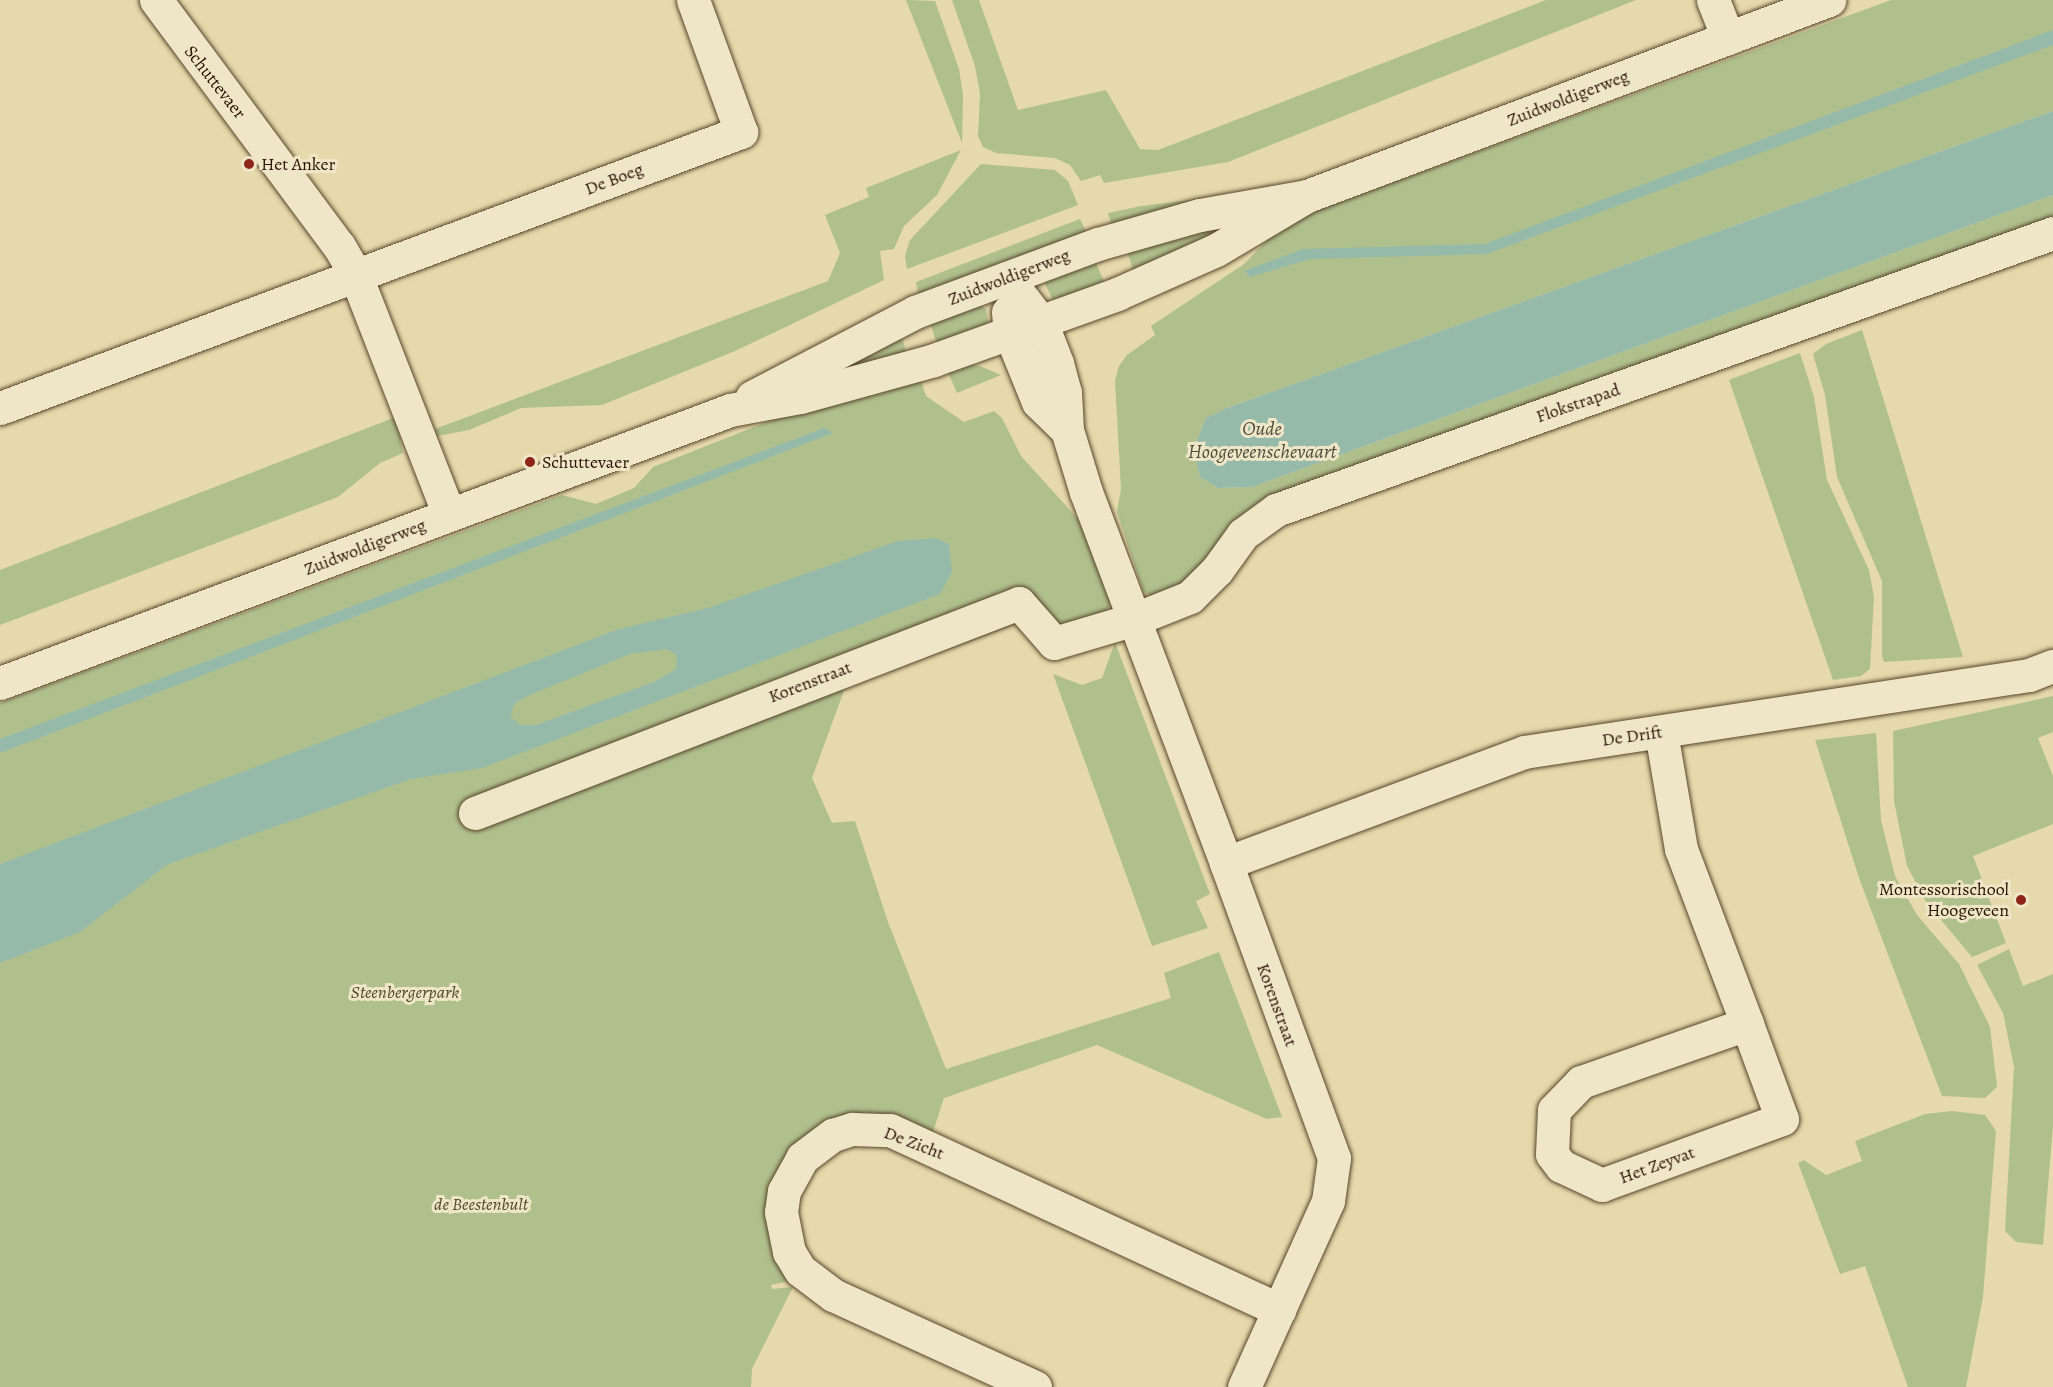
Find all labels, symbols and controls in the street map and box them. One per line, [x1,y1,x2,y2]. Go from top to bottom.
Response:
street label: Schuttevaer [180,41,250,123]
street label: Zuidwoldigerweg [1504,65,1632,131]
place label: Het Anker [261,153,335,175]
marker: Het Anker [242,157,256,171]
street label: De Boeg [582,158,646,200]
street label: Zuidwoldigerweg [945,244,1073,310]
street label: Flokstrapad [1533,379,1623,427]
water label: Oude Hoogeveenschevaart [1188,416,1336,463]
place label: Schuttevaer [542,451,629,473]
marker: Schuttevaer [523,455,537,469]
street label: Zuidwoldigerweg [301,514,429,580]
street label: Korenstraat [766,656,854,708]
street label: De Drift [1600,721,1664,751]
place label: Montessorischool Hoogeveen [1879,879,2009,922]
marker: Montessorischool Hoogeveen [2014,893,2028,907]
street label: Korenstraat [1252,960,1302,1050]
park label: Steenbergerpark [351,981,459,1003]
street label: De Zicht [881,1122,947,1164]
street label: Het Zeyvat [1616,1141,1698,1189]
park label: de Beestenbult [434,1193,528,1215]

